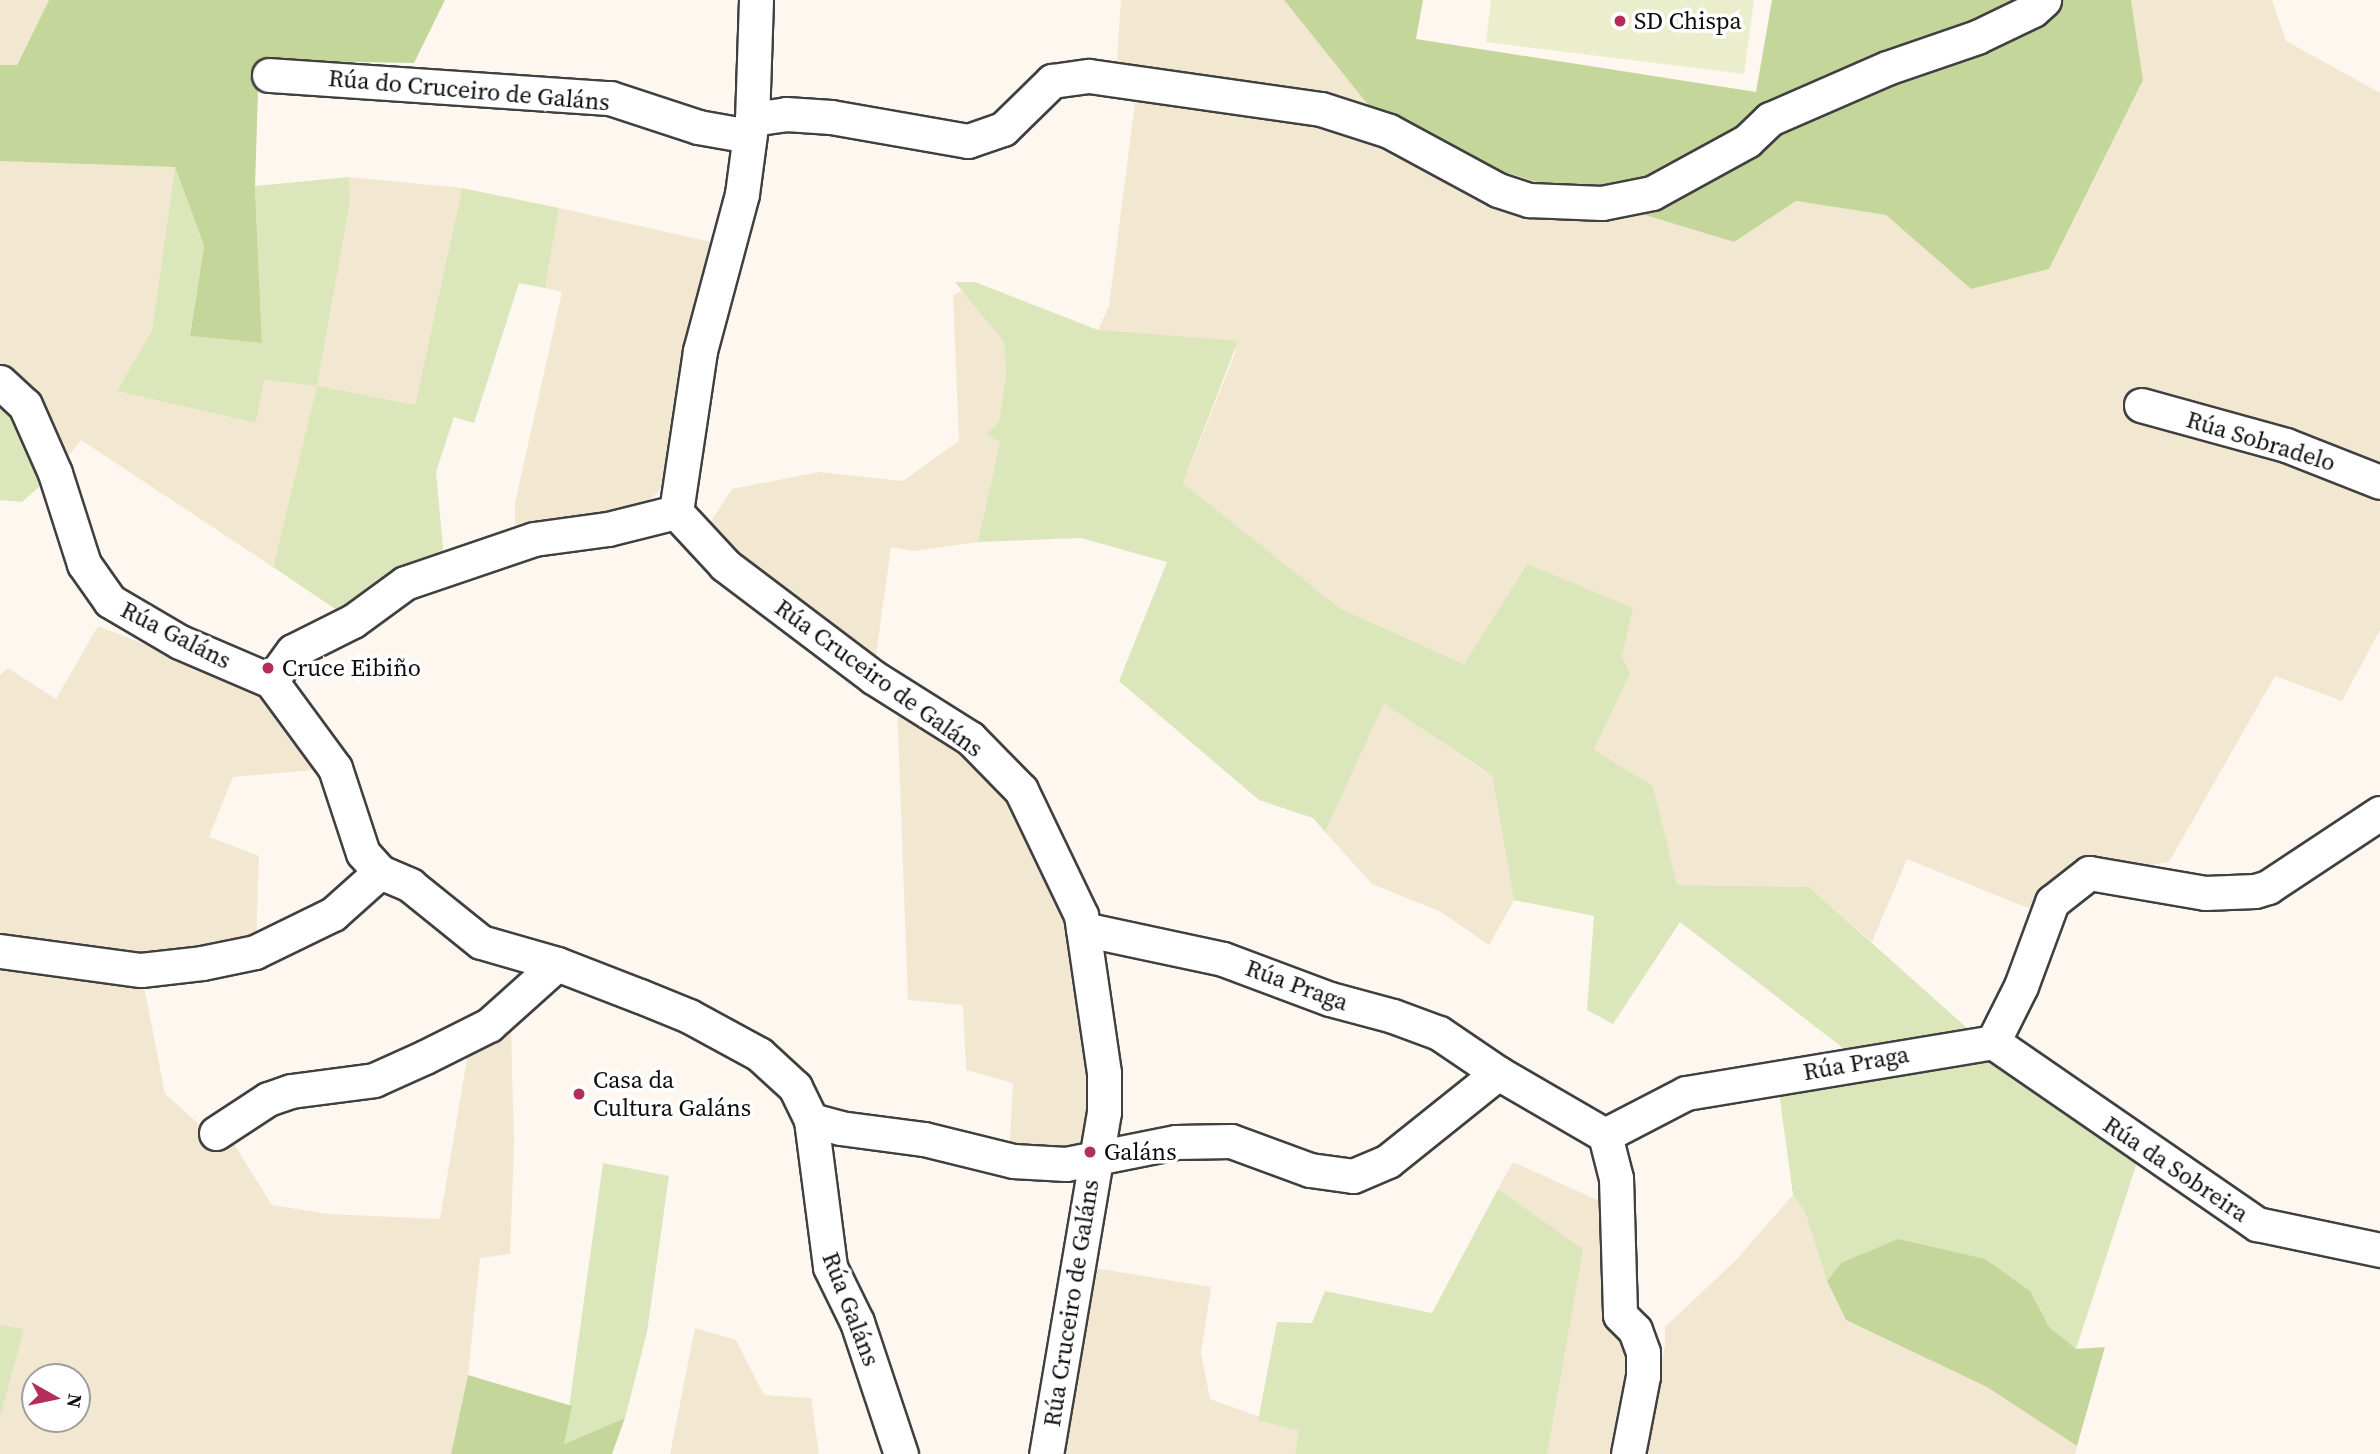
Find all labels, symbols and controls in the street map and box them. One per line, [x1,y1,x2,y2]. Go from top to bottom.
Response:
place label: SD Chispa [1634,7,1742,35]
marker: SD Chispa [1612,13,1628,29]
street label: Rúa do Cruceiro de Galáns [327,63,611,117]
street label: Rúa Sobradelo [2183,405,2339,477]
street label: Rúa Cruceiro de Galáns [769,593,989,763]
street label: Rúa Galáns [116,595,236,675]
place label: Cruce Eibiño [282,654,421,682]
marker: Cruce Eibiño [260,660,276,676]
street label: Rúa Praga [1242,953,1352,1017]
street label: Rúa Praga [1801,1040,1911,1086]
place label: Casa da Cultura Galáns [593,1066,751,1122]
marker: Casa da Cultura Galáns [571,1086,587,1102]
street label: Rúa da Sobreira [2098,1110,2254,1228]
place label: Galáns [1104,1138,1177,1166]
marker: Galáns [1082,1144,1098,1160]
street label: Rúa Cruceiro de Galáns [1037,1177,1105,1429]
street label: Rúa Galáns [816,1248,886,1370]
north arrow [21,1363,91,1433]
text: N [61,1392,89,1410]

